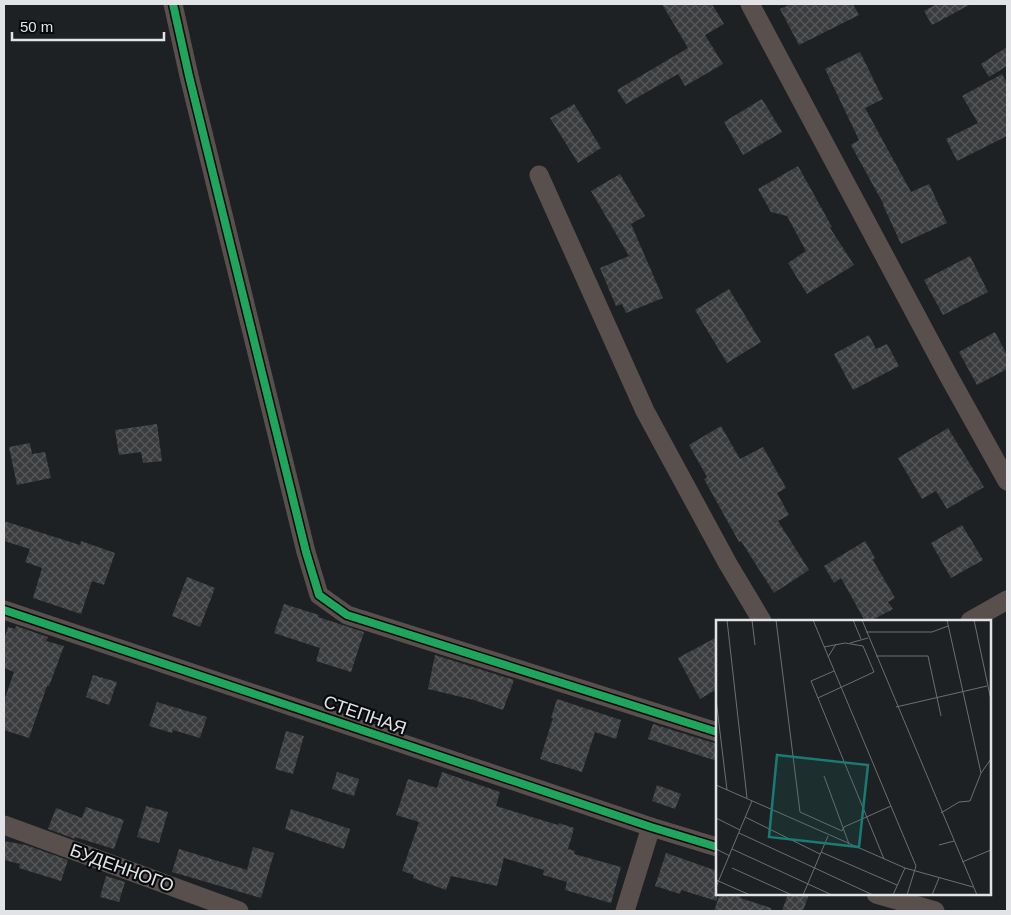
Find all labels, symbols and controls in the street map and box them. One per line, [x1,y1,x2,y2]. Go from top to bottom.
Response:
scale bar [12,10,165,42]
text: 50 m [20,18,53,35]
inset map [716,620,991,895]
street label: СТЕПНАЯ [321,691,409,739]
street label: БУДЕННОГО [67,840,177,896]

